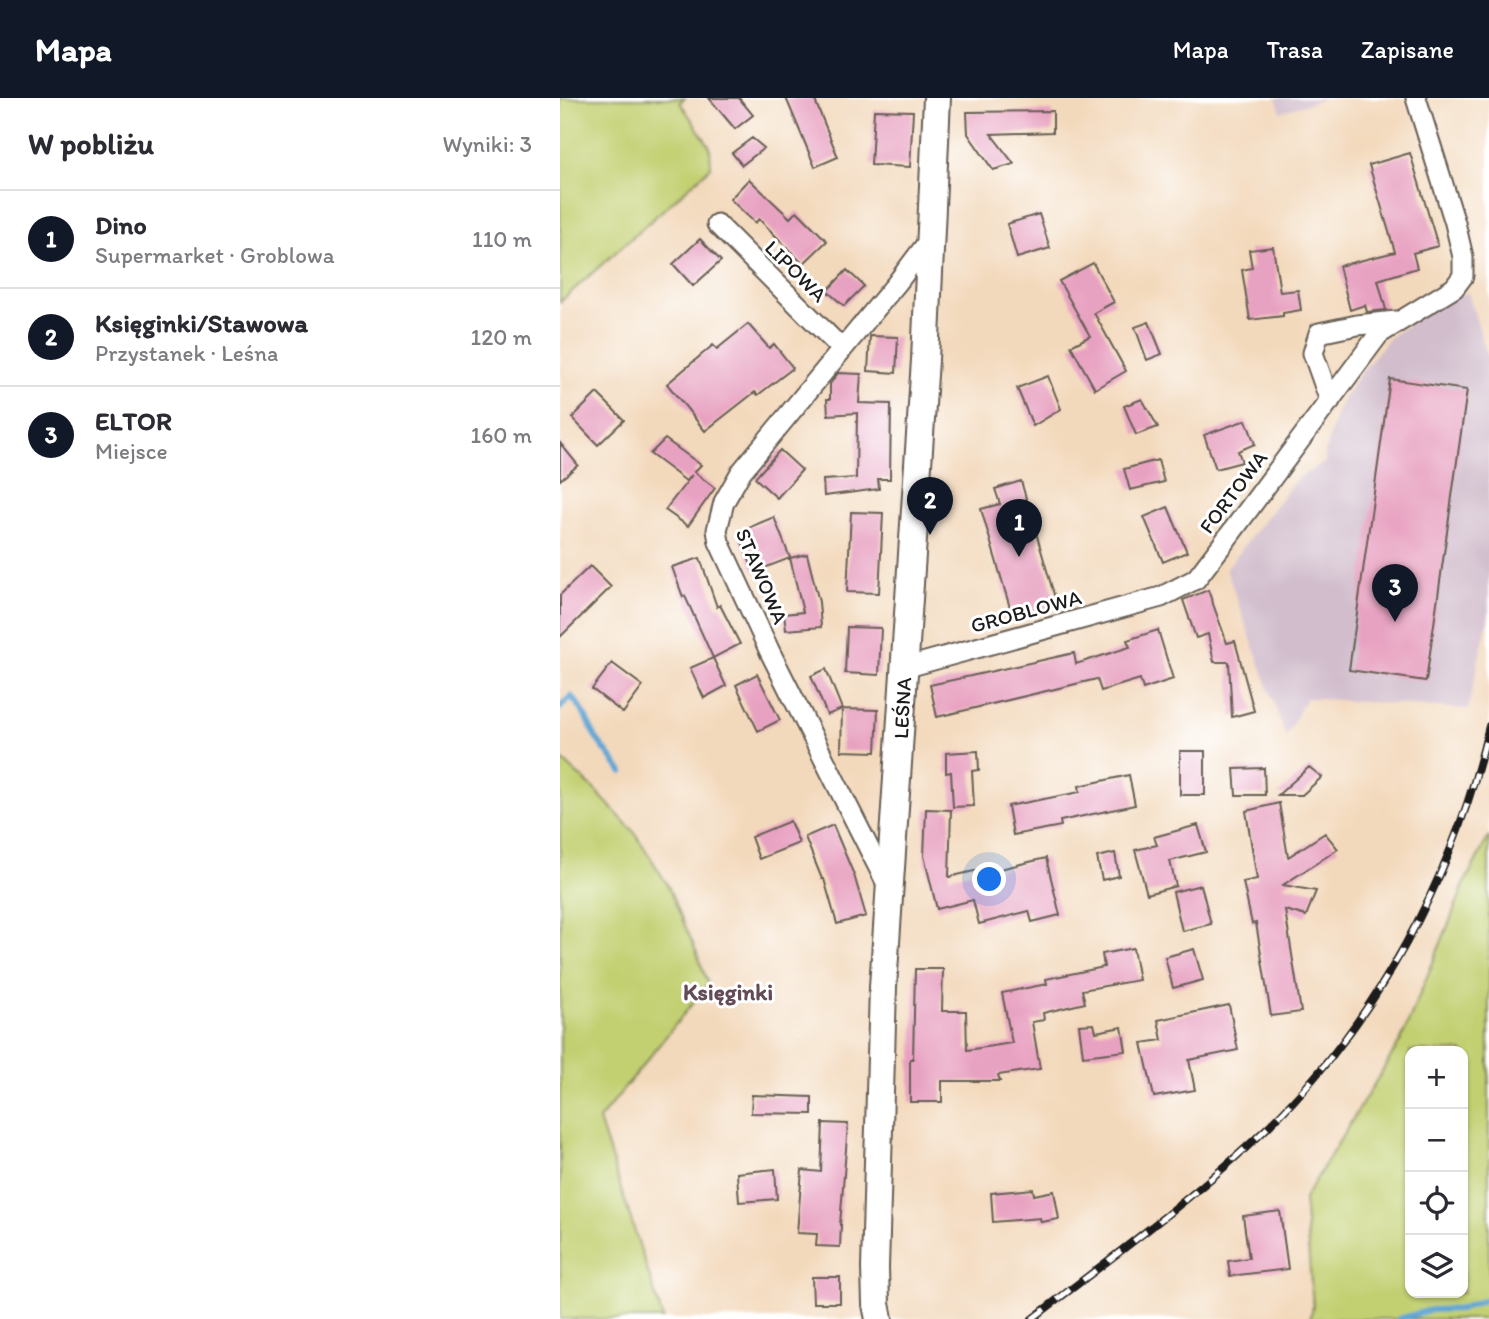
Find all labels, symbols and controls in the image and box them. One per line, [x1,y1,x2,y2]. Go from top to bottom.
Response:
text: Mapa [35,30,112,69]
text: Mapa [1173,35,1229,64]
text: Trasa [1267,35,1323,64]
text: Zapisane [1361,35,1454,64]
text: W pobliżu [28,125,154,162]
text: Wyniki: 3 [442,130,532,158]
text: Dino [95,209,147,241]
text: 1 [46,225,56,253]
text: 110 m [472,225,532,253]
street label: LIPOWA [760,235,832,307]
text: Supermarket · Groblowa [95,241,335,269]
text: Księginki/Stawowa [95,307,308,339]
text: 2 [45,323,57,351]
text: 120 m [471,323,532,351]
text: Przystanek · Leśna [95,339,278,367]
text: ELTOR [95,405,172,437]
text: 3 [45,421,57,449]
text: 160 m [470,421,532,449]
text: Miejsce [95,437,168,465]
street label: FORTOWA [1194,445,1273,538]
pin: 2 [907,477,953,535]
pin: 1 [996,499,1042,557]
street label: STAWOWA [731,524,794,628]
pin: 3 [1372,564,1418,622]
street label: GROBLOWA [968,584,1085,638]
street label: LEŚNA [888,676,916,739]
your location [972,862,1006,896]
district label: Księginki [683,978,773,1006]
map controls [1405,1046,1468,1298]
button: + [1405,1046,1468,1109]
button: − [1405,1109,1468,1172]
button: locate [1405,1172,1468,1235]
button: layers [1405,1235,1468,1298]

